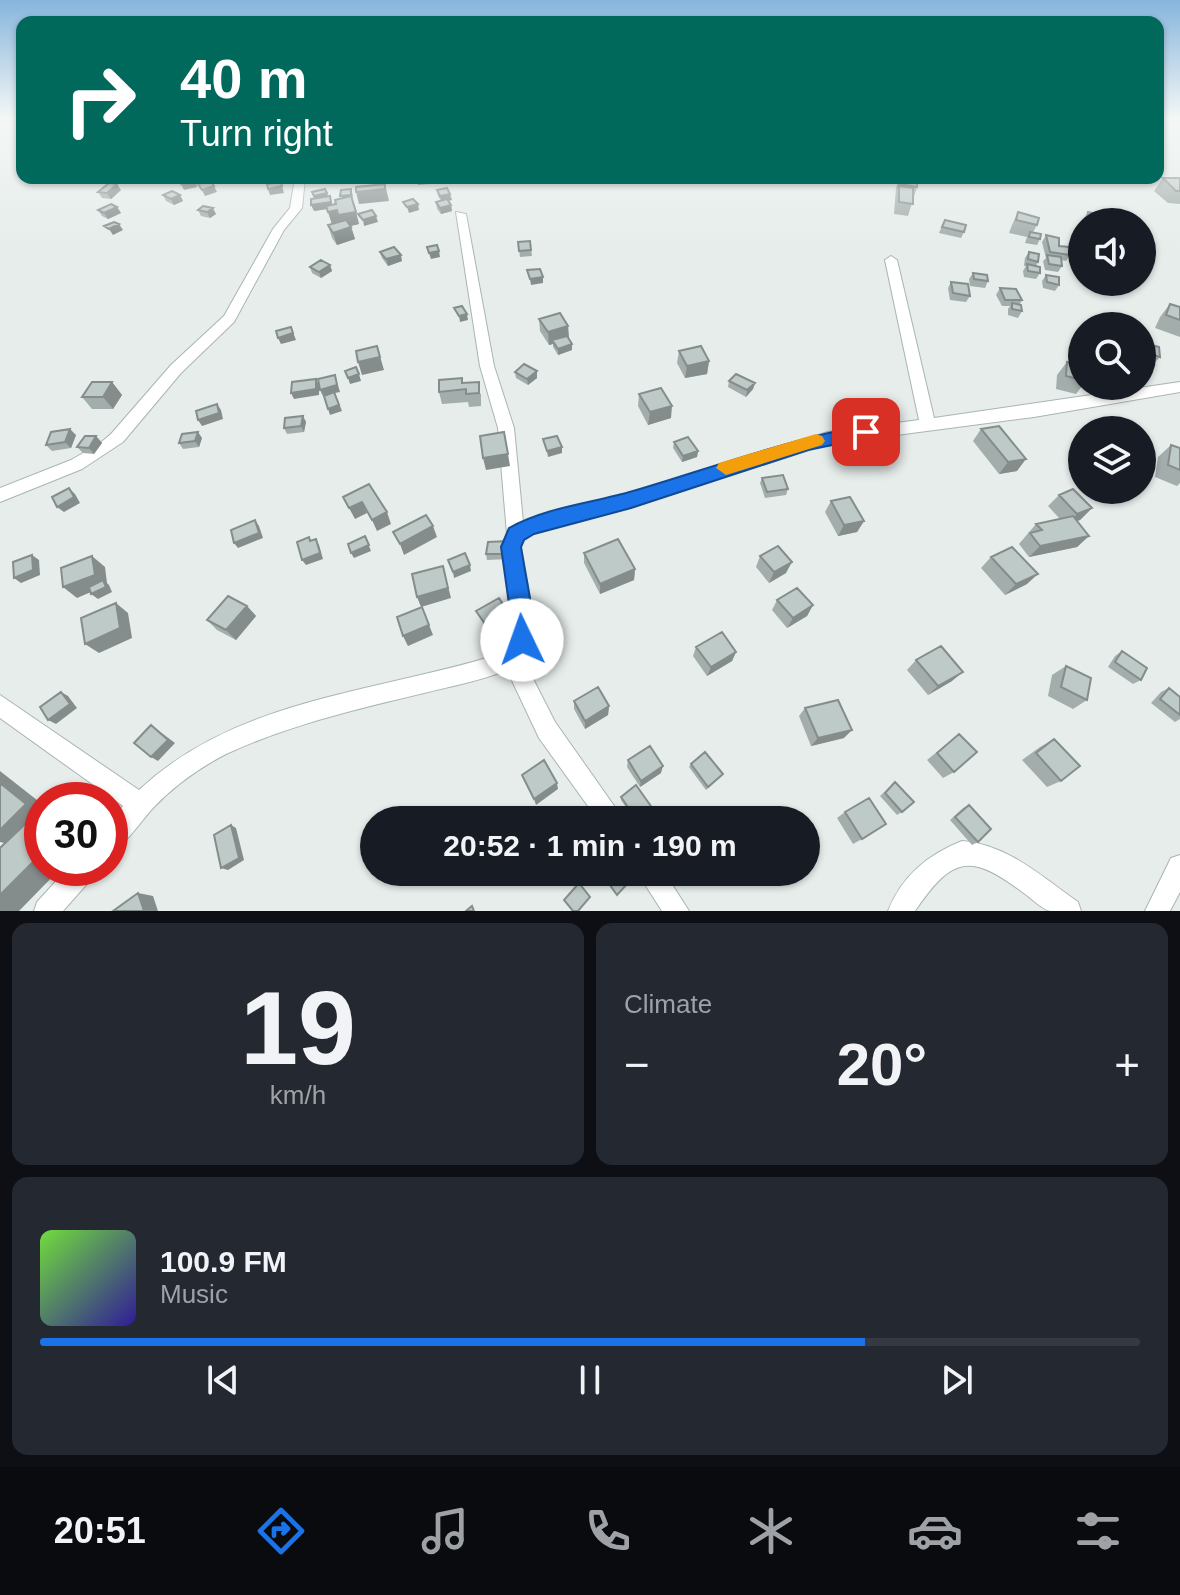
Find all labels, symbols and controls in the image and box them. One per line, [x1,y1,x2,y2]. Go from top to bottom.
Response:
text: 40 m [180,47,308,110]
icon: right [48,48,152,152]
text: Turn right [180,113,333,154]
map controls [1068,208,1156,504]
button: sound [1068,208,1156,296]
button: search [1068,312,1156,400]
pin [832,398,900,466]
icon: arrive [844,410,888,454]
button: layers [1068,416,1156,504]
position arrow [480,598,564,682]
speed limit sign: 30 [24,782,128,886]
text: 20:52 · 1 min · 190 m [443,829,737,862]
text: 19 [240,970,356,1086]
text: Climate [624,989,712,1019]
text: 20° [837,1031,927,1098]
text: − [624,1040,650,1089]
text: + [1114,1040,1140,1089]
text: km/h [270,1080,326,1110]
text: 100.9 FM [160,1245,287,1278]
text: Music [160,1279,228,1309]
icon: previous [201,1358,245,1402]
icon: pause [568,1358,612,1402]
icon: next [935,1358,979,1402]
icon: directions [253,1503,309,1559]
icon: music [417,1503,473,1559]
icon: phone [580,1503,636,1559]
icon: climate [743,1503,799,1559]
icon: car [907,1503,963,1559]
icon: filters [1070,1503,1126,1559]
text: 20:51 [54,1510,146,1551]

